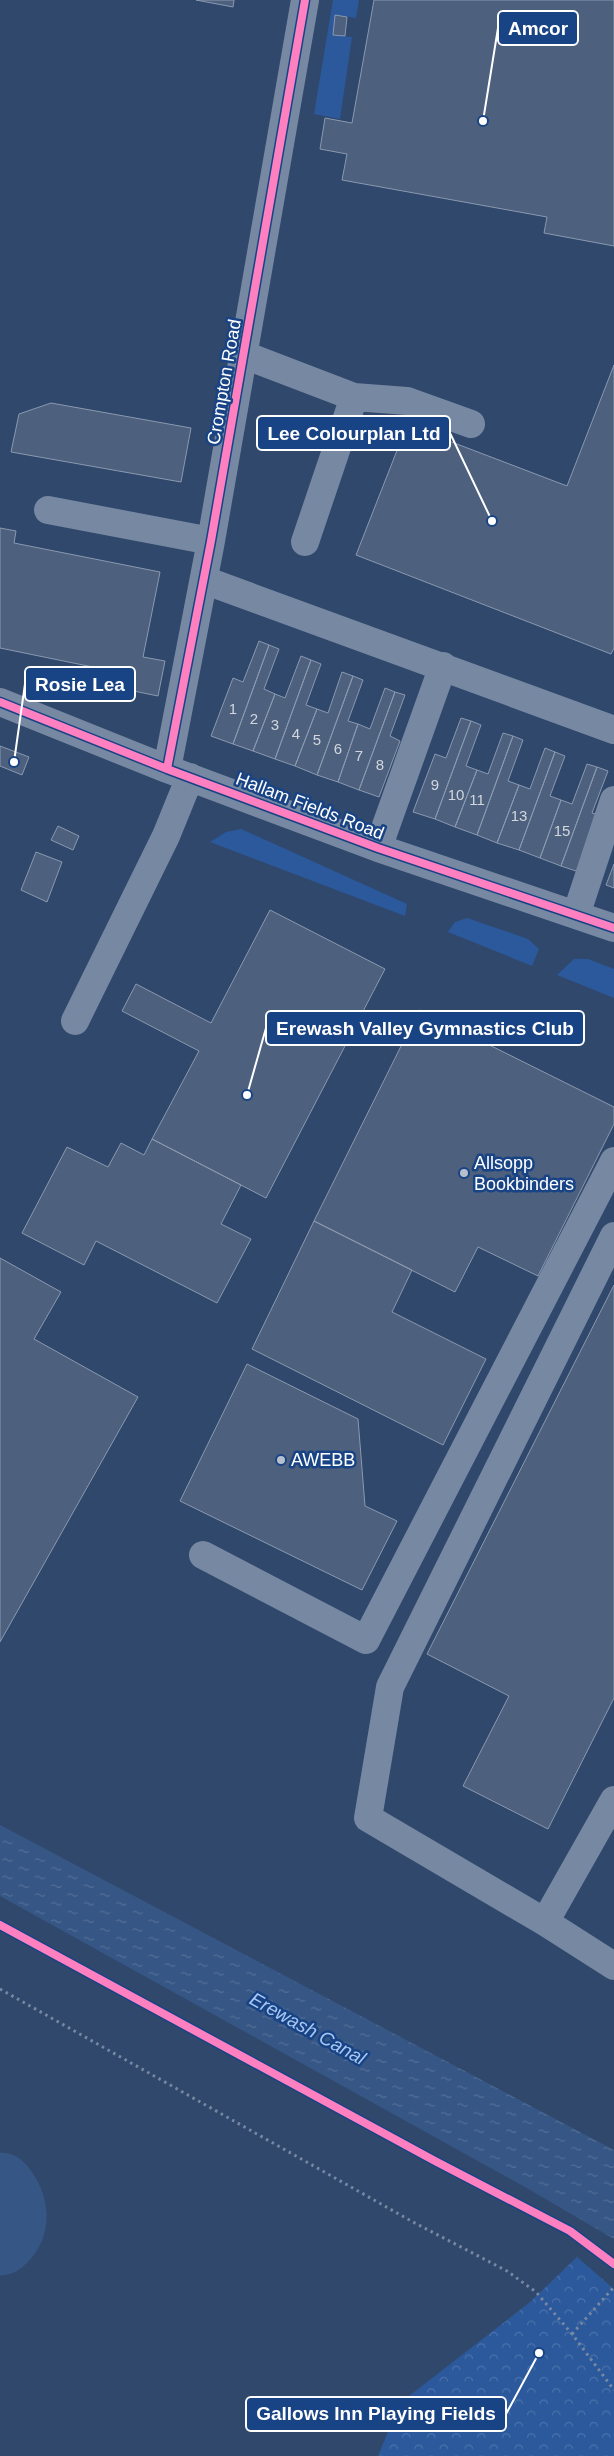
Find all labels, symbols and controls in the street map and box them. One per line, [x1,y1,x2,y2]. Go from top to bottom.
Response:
callout: Amcor [498,11,578,45]
text: Amcor [508,18,569,39]
street label: Crompton Road [203,318,245,446]
callout: Lee Colourplan Ltd [257,416,450,450]
text: Lee Colourplan Ltd [267,423,441,444]
callout: Rosie Lea [25,667,135,701]
text: Rosie Lea [35,674,125,695]
house number: 1 [229,700,237,717]
house number: 2 [250,710,258,727]
house number: 3 [271,716,279,733]
house number: 4 [292,725,300,742]
house number: 5 [313,731,321,748]
house number: 6 [334,740,342,757]
house number: 7 [355,747,363,764]
house number: 8 [376,756,384,773]
street label: Hallam Fields Road [233,769,387,843]
house number: 9 [431,776,439,793]
house number: 10 [448,786,464,803]
house number: 11 [469,791,485,808]
house number: 13 [511,807,527,824]
house number: 15 [554,822,570,839]
callout: Erewash Valley Gymnastics Club [266,1011,584,1045]
text: Erewash Valley Gymnastics Club [276,1018,574,1039]
place label: Allsopp Bookbinders [474,1153,574,1194]
marker: Allsopp Bookbinders [458,1167,470,1179]
place label: AWEBB [291,1450,355,1470]
marker: AWEBB [275,1454,287,1466]
water label: Erewash Canal [246,1988,370,2069]
callout: Gallows Inn Playing Fields [246,2397,506,2431]
text: Gallows Inn Playing Fields [256,2403,496,2424]

